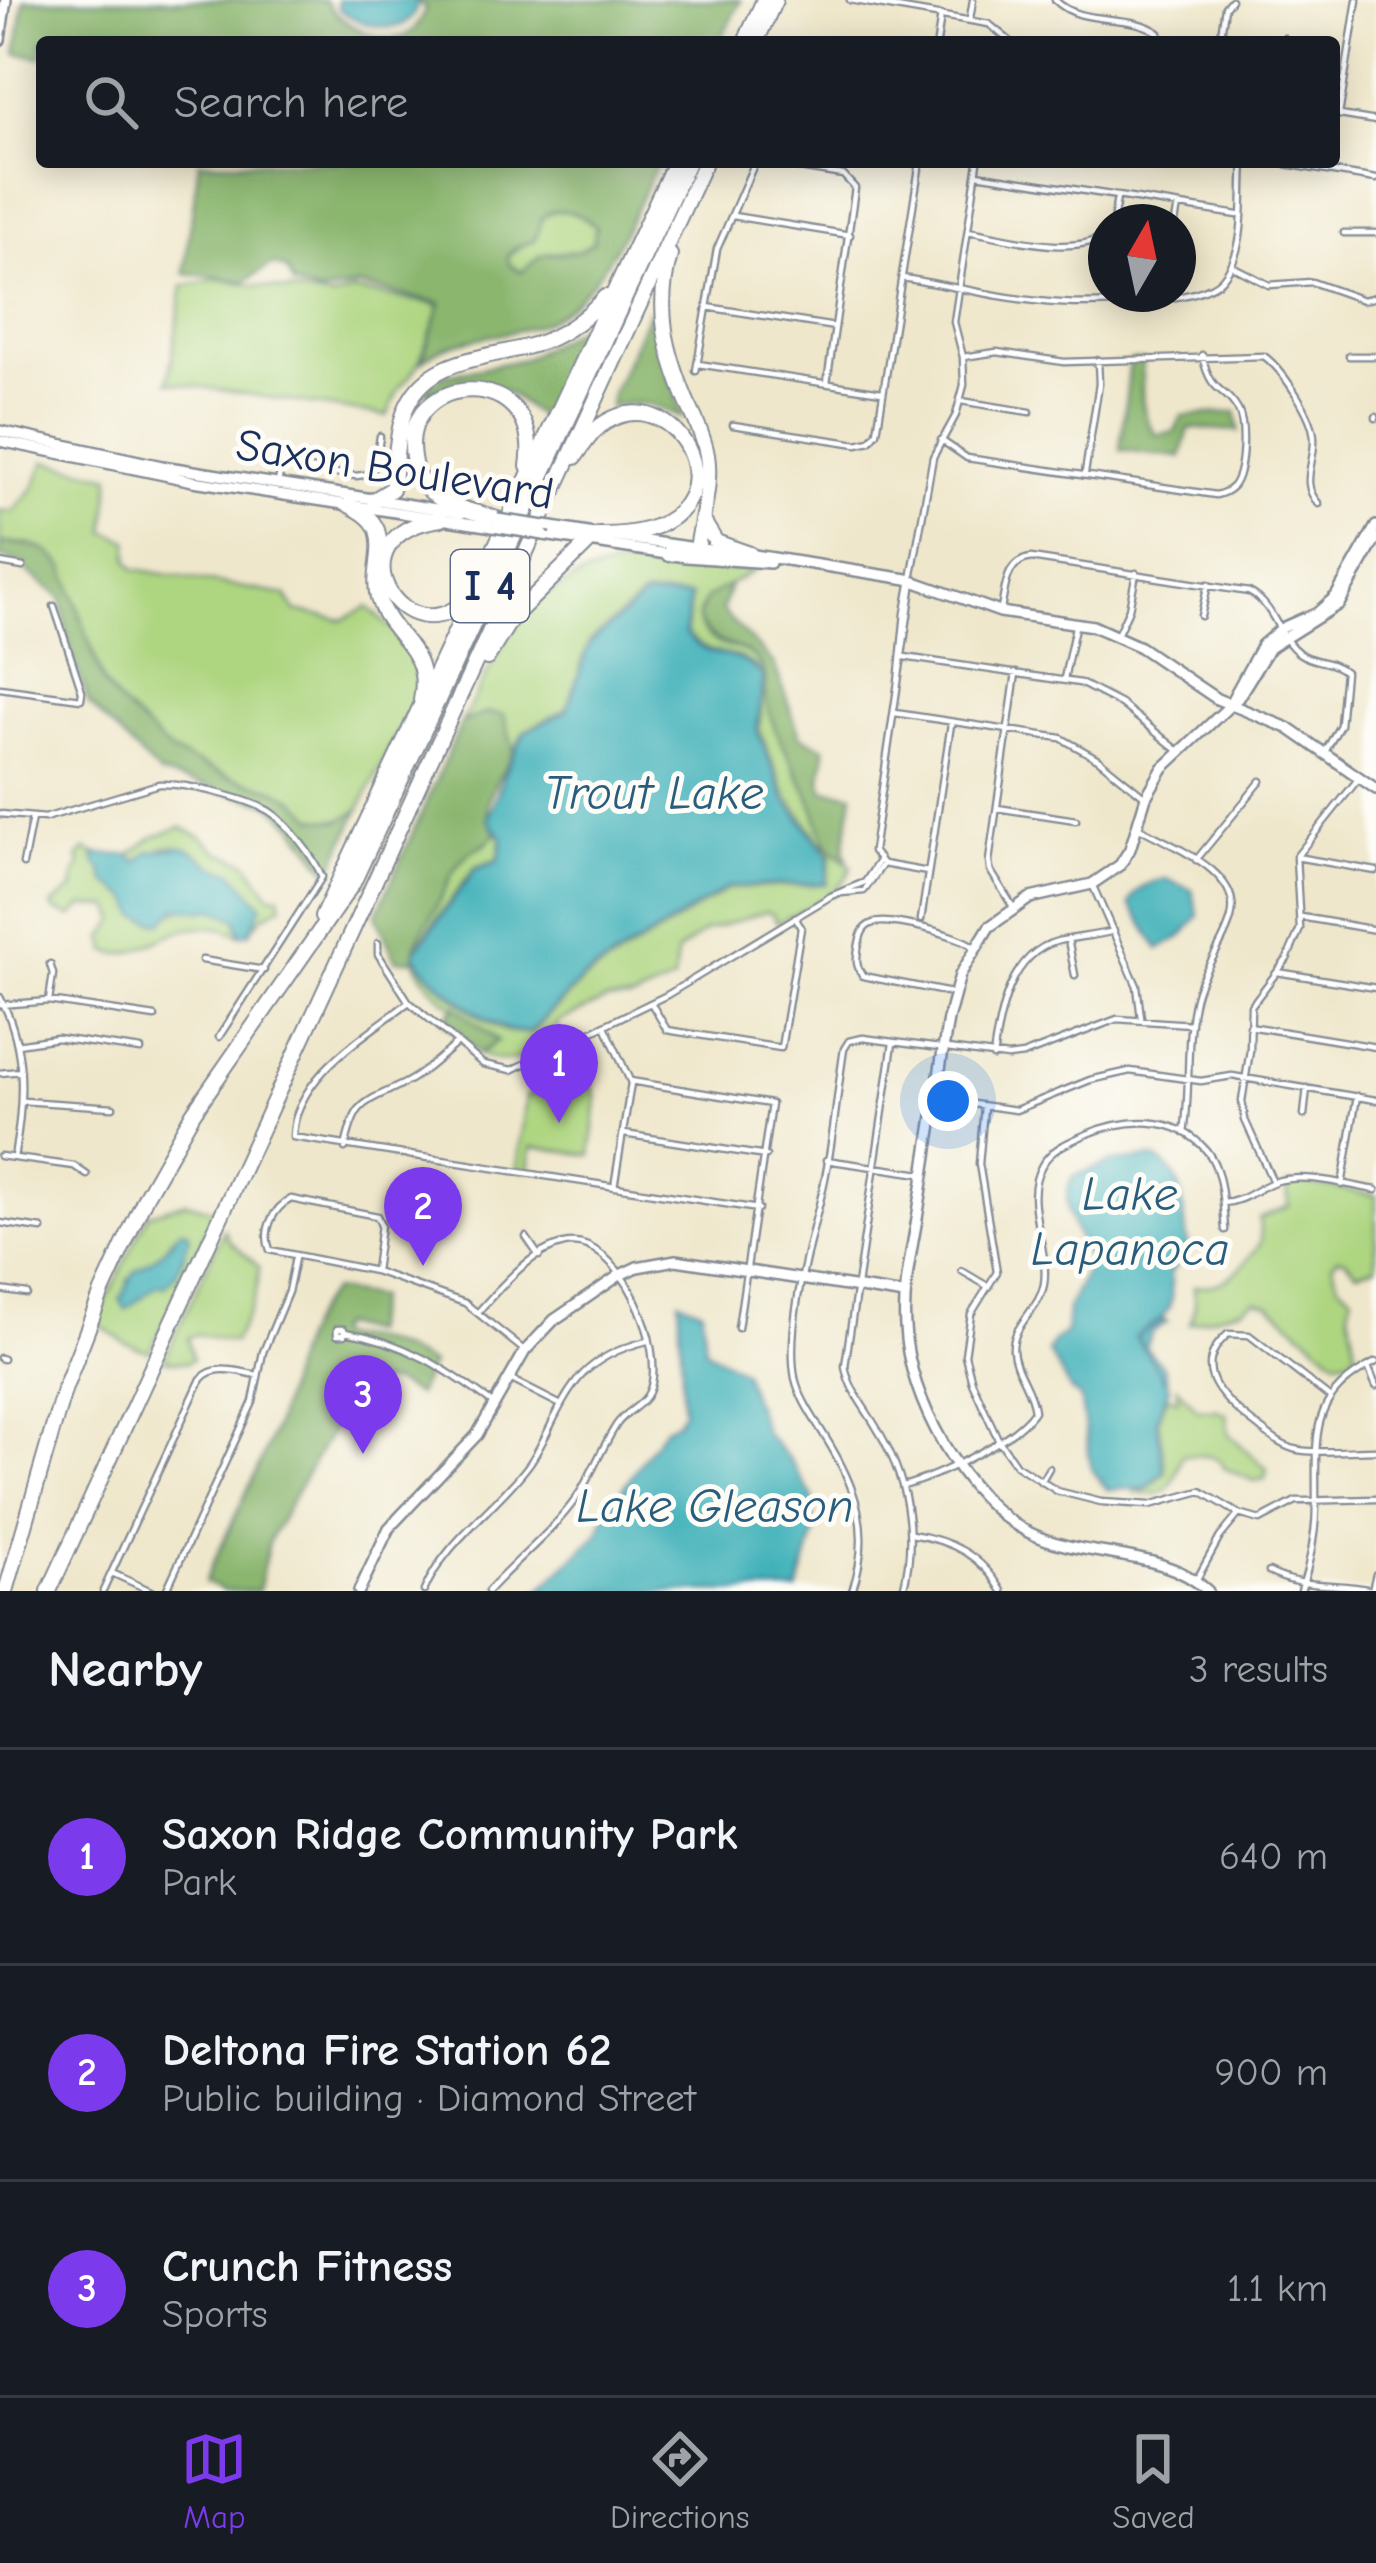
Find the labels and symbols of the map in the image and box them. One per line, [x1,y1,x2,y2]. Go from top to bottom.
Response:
north arrow [1088,204,1196,312]
street label: Saxon Boulevard [233,418,557,520]
road number: I 4 [451,550,529,622]
water label: Trout Lake [544,766,764,821]
pin: 1 [520,1024,598,1123]
your location [918,1071,978,1131]
pin: 2 [384,1167,462,1266]
water label: Lake Lapanoca [1031,1167,1229,1277]
pin: 3 [324,1355,402,1454]
water label: Lake Gleason [576,1479,854,1534]

